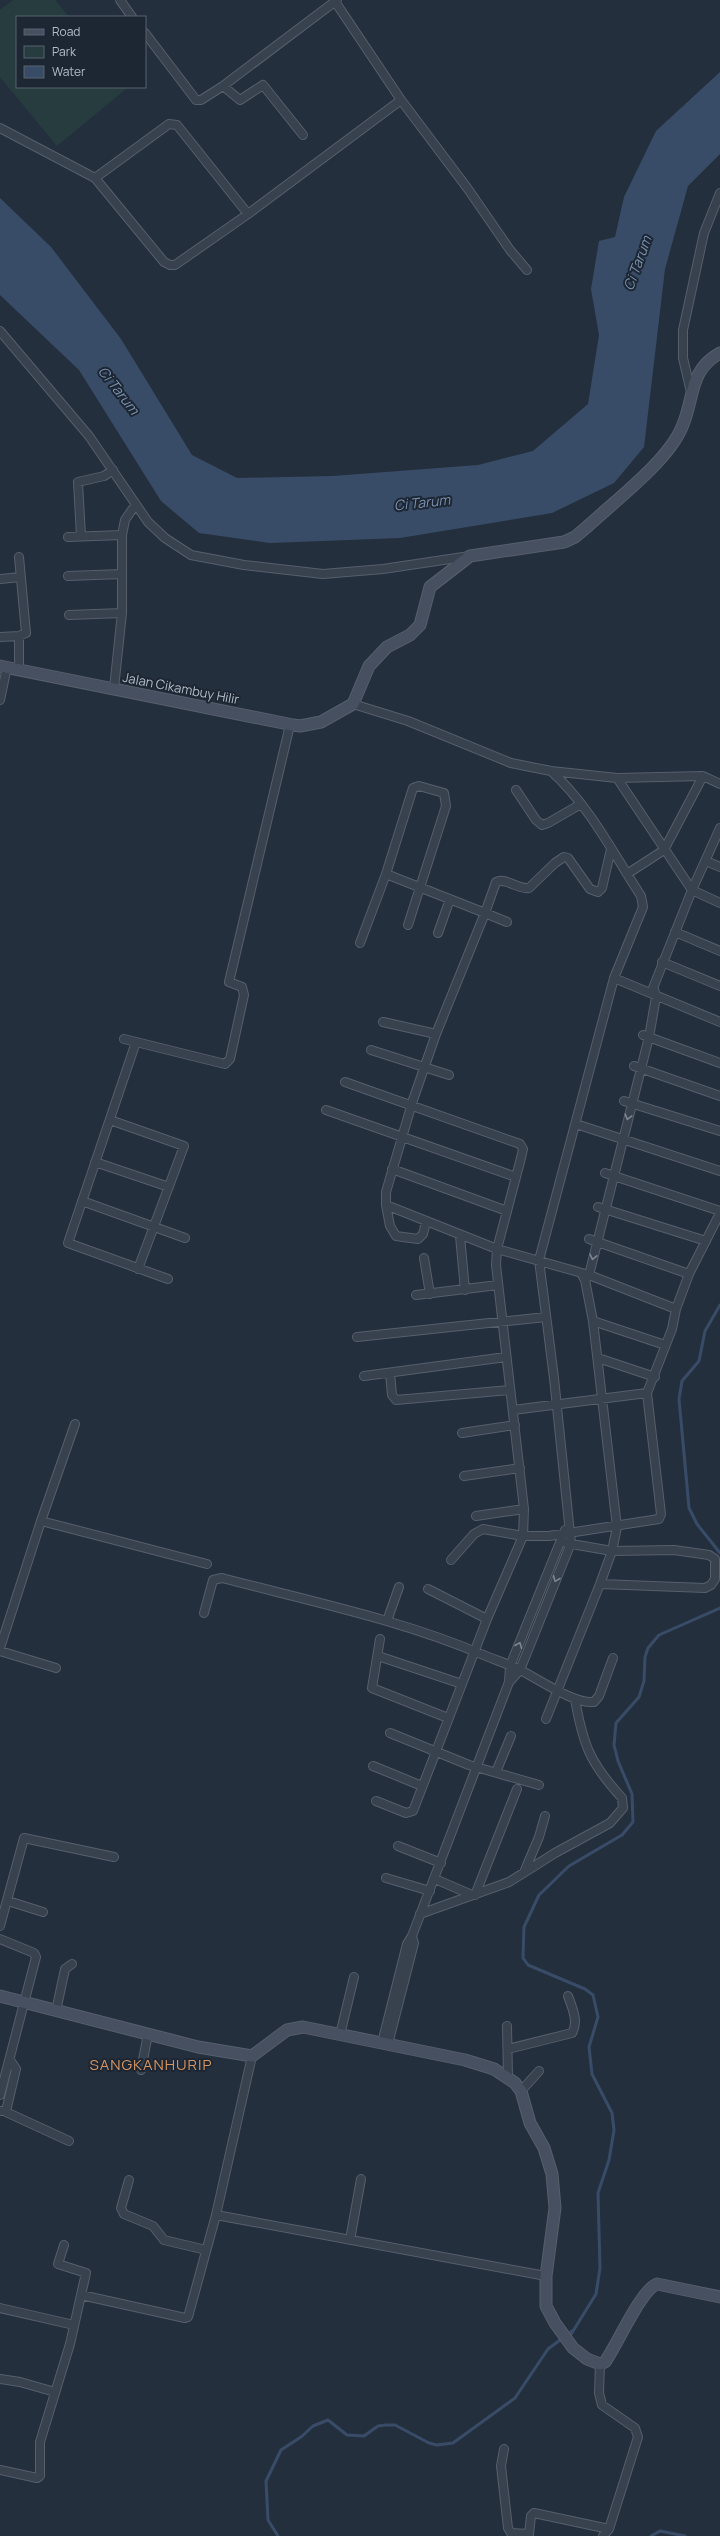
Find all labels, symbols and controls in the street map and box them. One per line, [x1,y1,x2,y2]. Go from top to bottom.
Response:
legend [16,16,146,88]
text: Road [52,23,80,40]
text: Park [52,43,77,60]
text: Water [52,63,86,80]
water label: Ci Tarum [618,232,656,293]
water label: Ci Tarum [94,362,145,419]
water label: Ci Tarum [393,489,452,514]
street label: Jalan Cikambuy Hilir [121,668,241,708]
one-way arrow [624,1113,633,1120]
one-way arrow [590,1253,598,1260]
one-way arrow [553,1576,561,1583]
one-way arrow [514,1641,522,1648]
district label: SANGKANHURIP [89,2054,213,2075]

